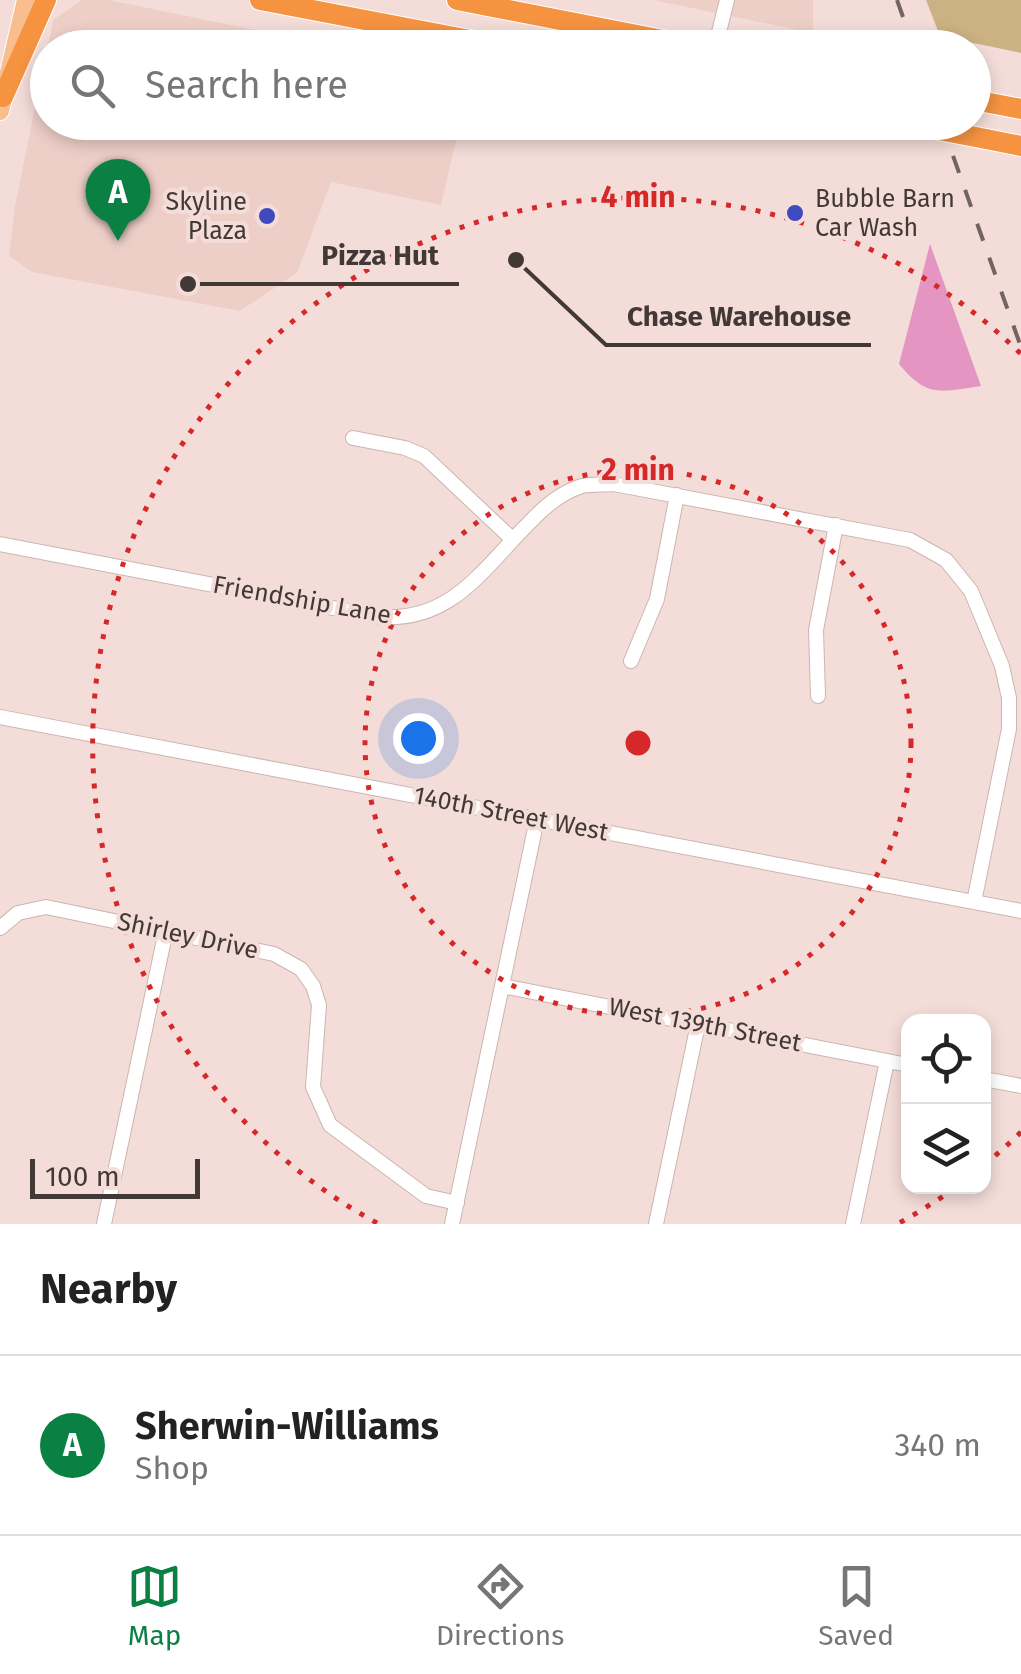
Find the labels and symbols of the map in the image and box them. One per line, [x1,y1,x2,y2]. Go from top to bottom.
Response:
pin: A [86,158,150,241]
text: 4 min [600,179,676,215]
place label: Bubble Barn Car Wash [815,184,955,243]
place label: Skyline Plaza [166,187,247,246]
marker: Bubble Barn Car Wash [784,202,806,224]
marker: Skyline Plaza [256,205,278,227]
callout: Pizza Hut [302,226,459,284]
text: Pizza Hut [321,239,440,272]
callout: Chase Warehouse [606,287,871,345]
text: Chase Warehouse [627,300,851,333]
text: 2 min [601,452,675,488]
street label: Friendship Lane [211,570,393,630]
your location [393,713,444,764]
centre of rings [620,725,656,761]
street label: 140th Street West [411,780,612,848]
street label: Shirley Drive [115,906,261,966]
street label: West 139th Street [606,992,805,1059]
scale bar [30,1154,200,1198]

